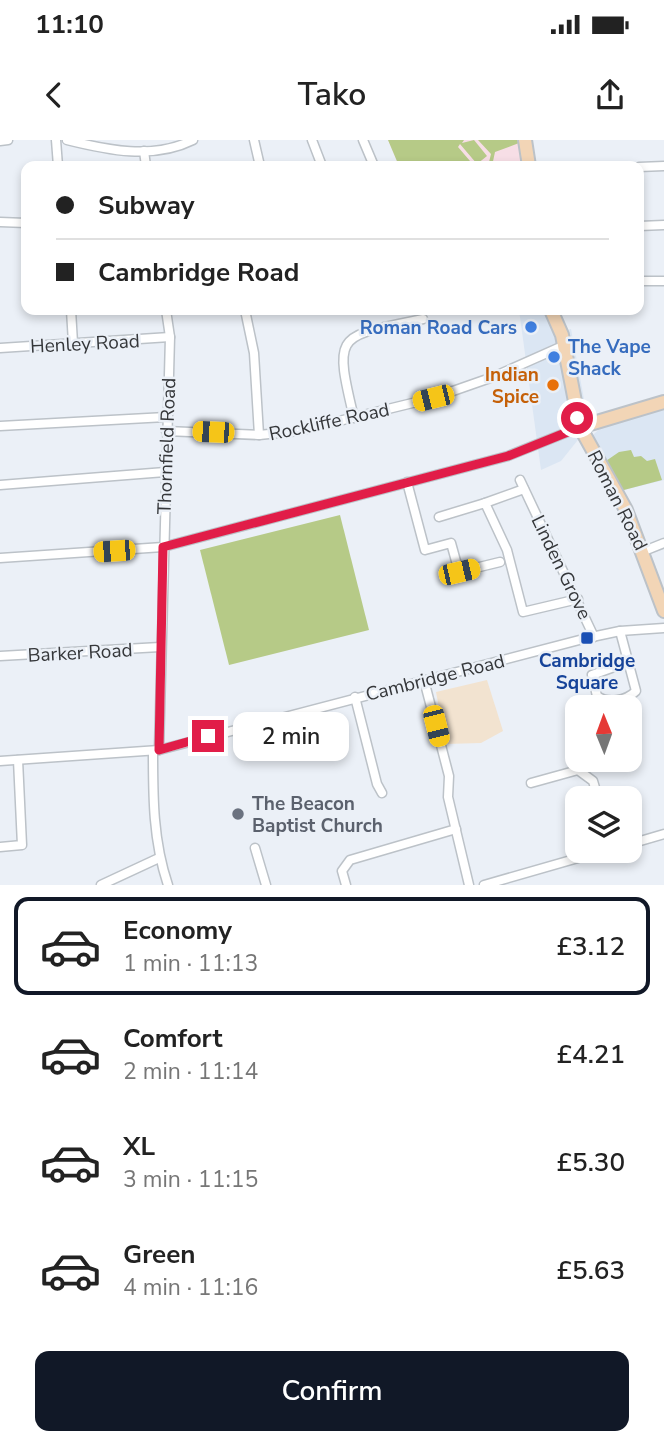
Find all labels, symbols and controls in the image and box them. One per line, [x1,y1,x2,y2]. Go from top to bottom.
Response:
text: 11:10 [35,7,104,42]
text: Tako [298,73,366,116]
icon: back [35,76,73,114]
icon: share [591,76,629,114]
text: Subway [98,188,195,223]
text: Cambridge Road [98,255,299,290]
place label: Roman Road Cars [360,315,517,341]
marker: Roman Road Cars [523,319,539,335]
street label: Henley Road [30,328,141,360]
place label: The Vape Shack [568,334,651,382]
marker: The Vape Shack [546,349,562,365]
place label: Indian Spice [485,362,539,410]
street label: Thornfield Road [152,377,182,515]
marker: Indian Spice [545,377,561,393]
car [411,383,456,413]
street label: Rockliffe Road [267,397,392,447]
route start [561,402,593,434]
car [192,421,235,443]
street label: Roman Road [581,446,653,555]
street label: Linden Grove [525,511,598,624]
car [93,539,136,563]
car [437,557,482,587]
marker: Cambridge Square [579,630,595,646]
street label: Barker Road [27,637,133,669]
street label: Cambridge Road [363,648,508,708]
place label: Cambridge Square [539,648,635,696]
north arrow [565,695,642,772]
map controls [565,695,642,863]
car [421,703,452,749]
callout: 2 min [232,712,348,760]
route end [192,720,224,752]
text: 2 min [262,721,320,752]
button: layers [565,786,642,863]
place label: The Beacon Baptist Church [252,791,383,839]
marker: The Beacon Baptist Church [230,806,246,822]
text: Economy [123,913,232,948]
icon: car [39,915,102,978]
text: £3.12 [556,929,625,964]
text: 1 min · 11:13 [123,948,258,979]
text: Comfort [123,1021,223,1056]
icon: car [39,1023,102,1086]
text: £4.21 [556,1037,625,1072]
text: 2 min · 11:14 [123,1056,258,1087]
text: XL [123,1129,155,1164]
icon: car [39,1131,102,1194]
text: £5.30 [556,1145,625,1180]
text: 3 min · 11:15 [123,1164,258,1195]
text: Green [123,1237,196,1272]
icon: car [39,1239,102,1302]
text: £5.63 [556,1253,625,1288]
text: 4 min · 11:16 [123,1272,258,1303]
button: Confirm [35,1351,629,1431]

